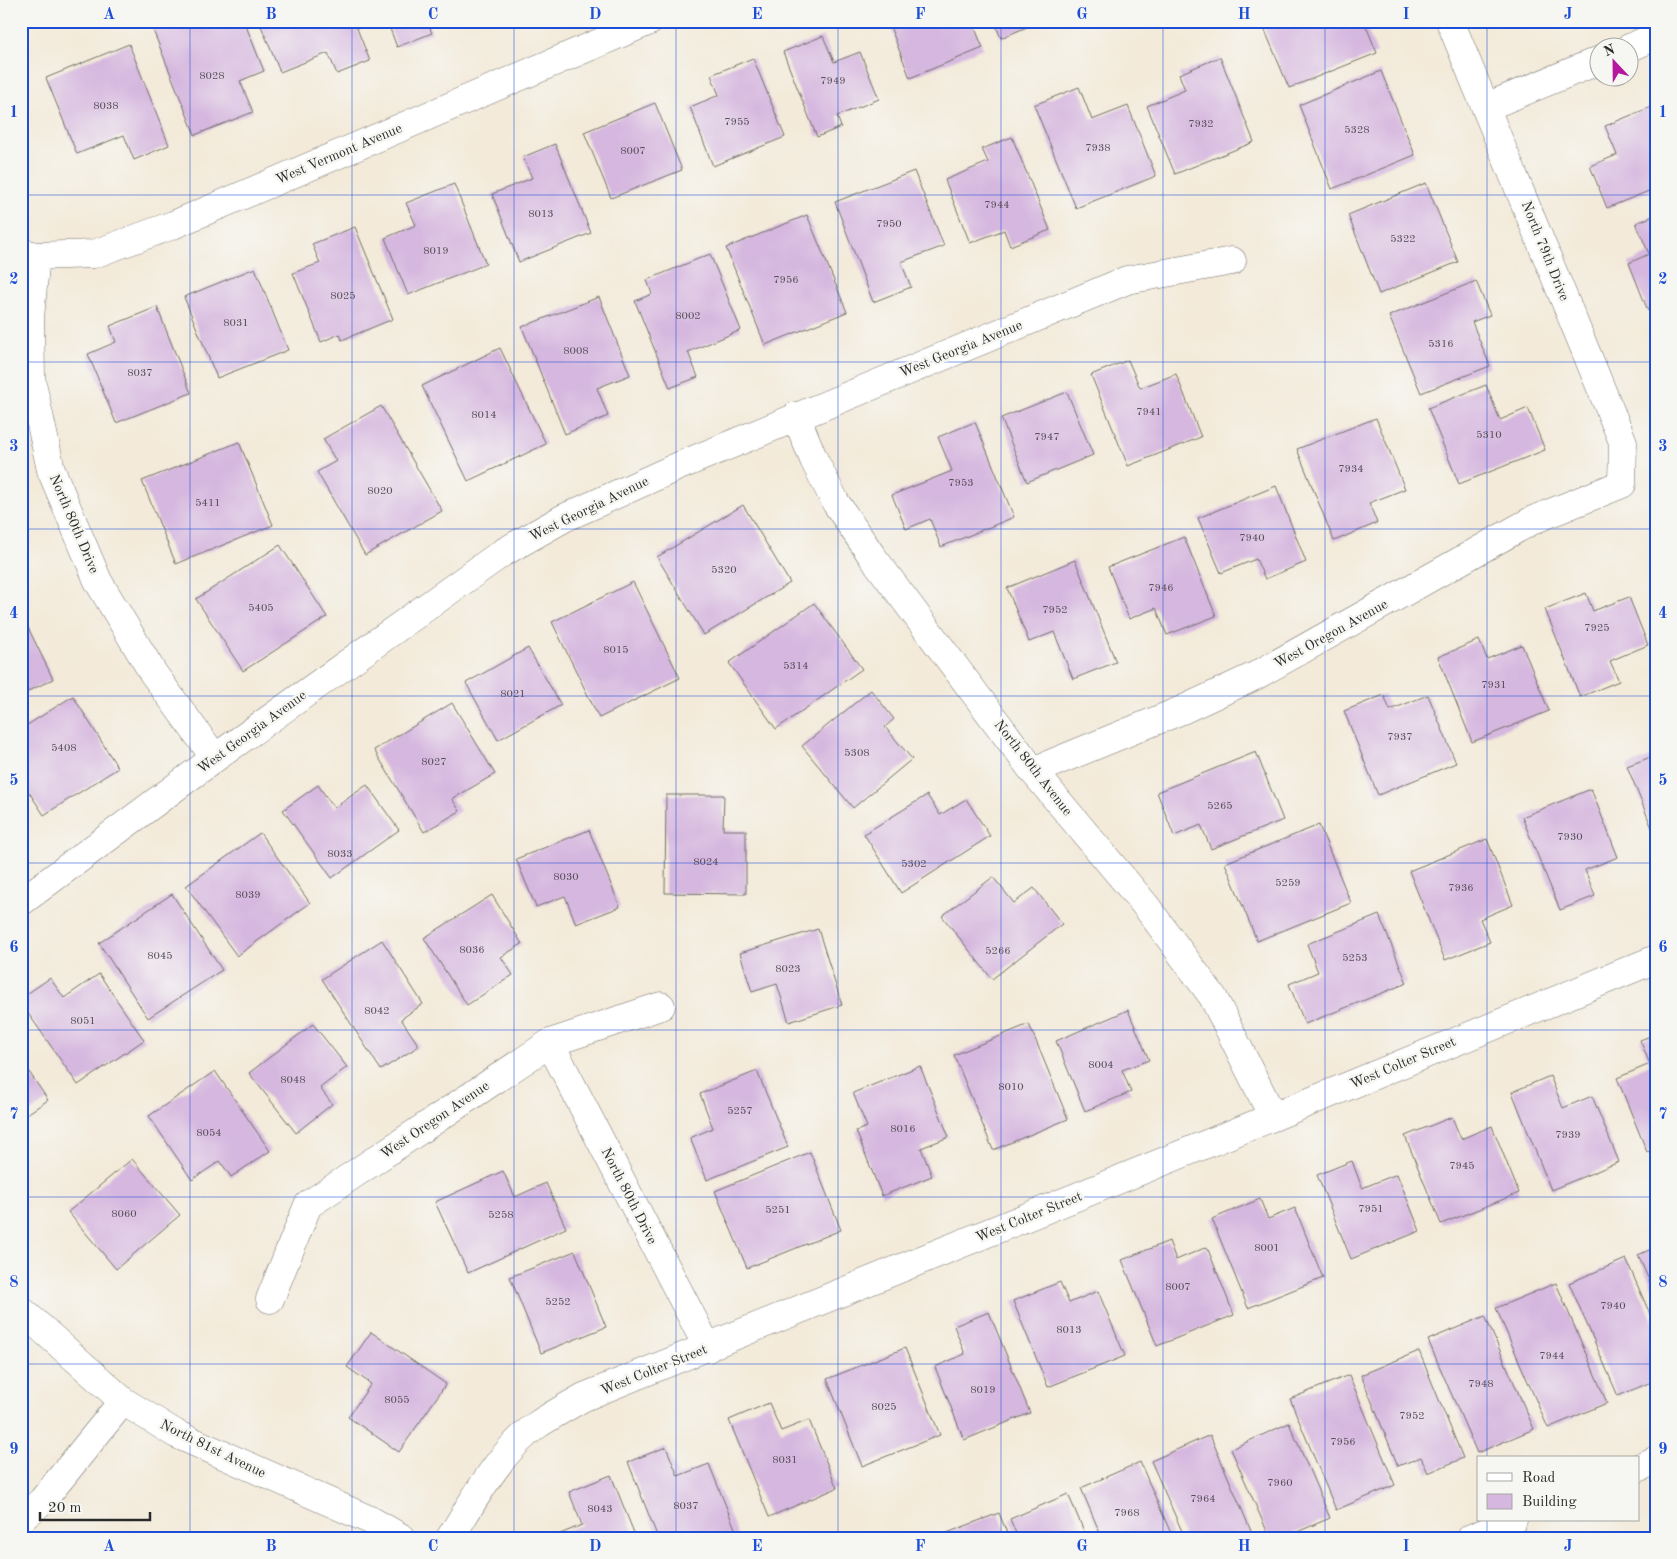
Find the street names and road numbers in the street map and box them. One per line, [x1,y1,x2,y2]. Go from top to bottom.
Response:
street label: West Vermont Avenue [274,121,404,187]
street label: North 79th Drive [1519,199,1571,303]
street label: West Georgia Avenue [898,318,1024,380]
street label: North 80th Drive [47,472,101,576]
street label: West Georgia Avenue [527,474,651,544]
street label: West Oregon Avenue [1272,597,1390,671]
street label: West Georgia Avenue [195,688,309,776]
street label: North 80th Avenue [991,718,1075,818]
street label: West Colter Street [1348,1034,1458,1092]
street label: West Oregon Avenue [378,1079,492,1161]
street label: North 80th Drive [599,1146,659,1246]
street label: West Colter Street [974,1189,1084,1245]
street label: West Colter Street [599,1342,709,1398]
street label: North 81st Avenue [158,1417,268,1481]

